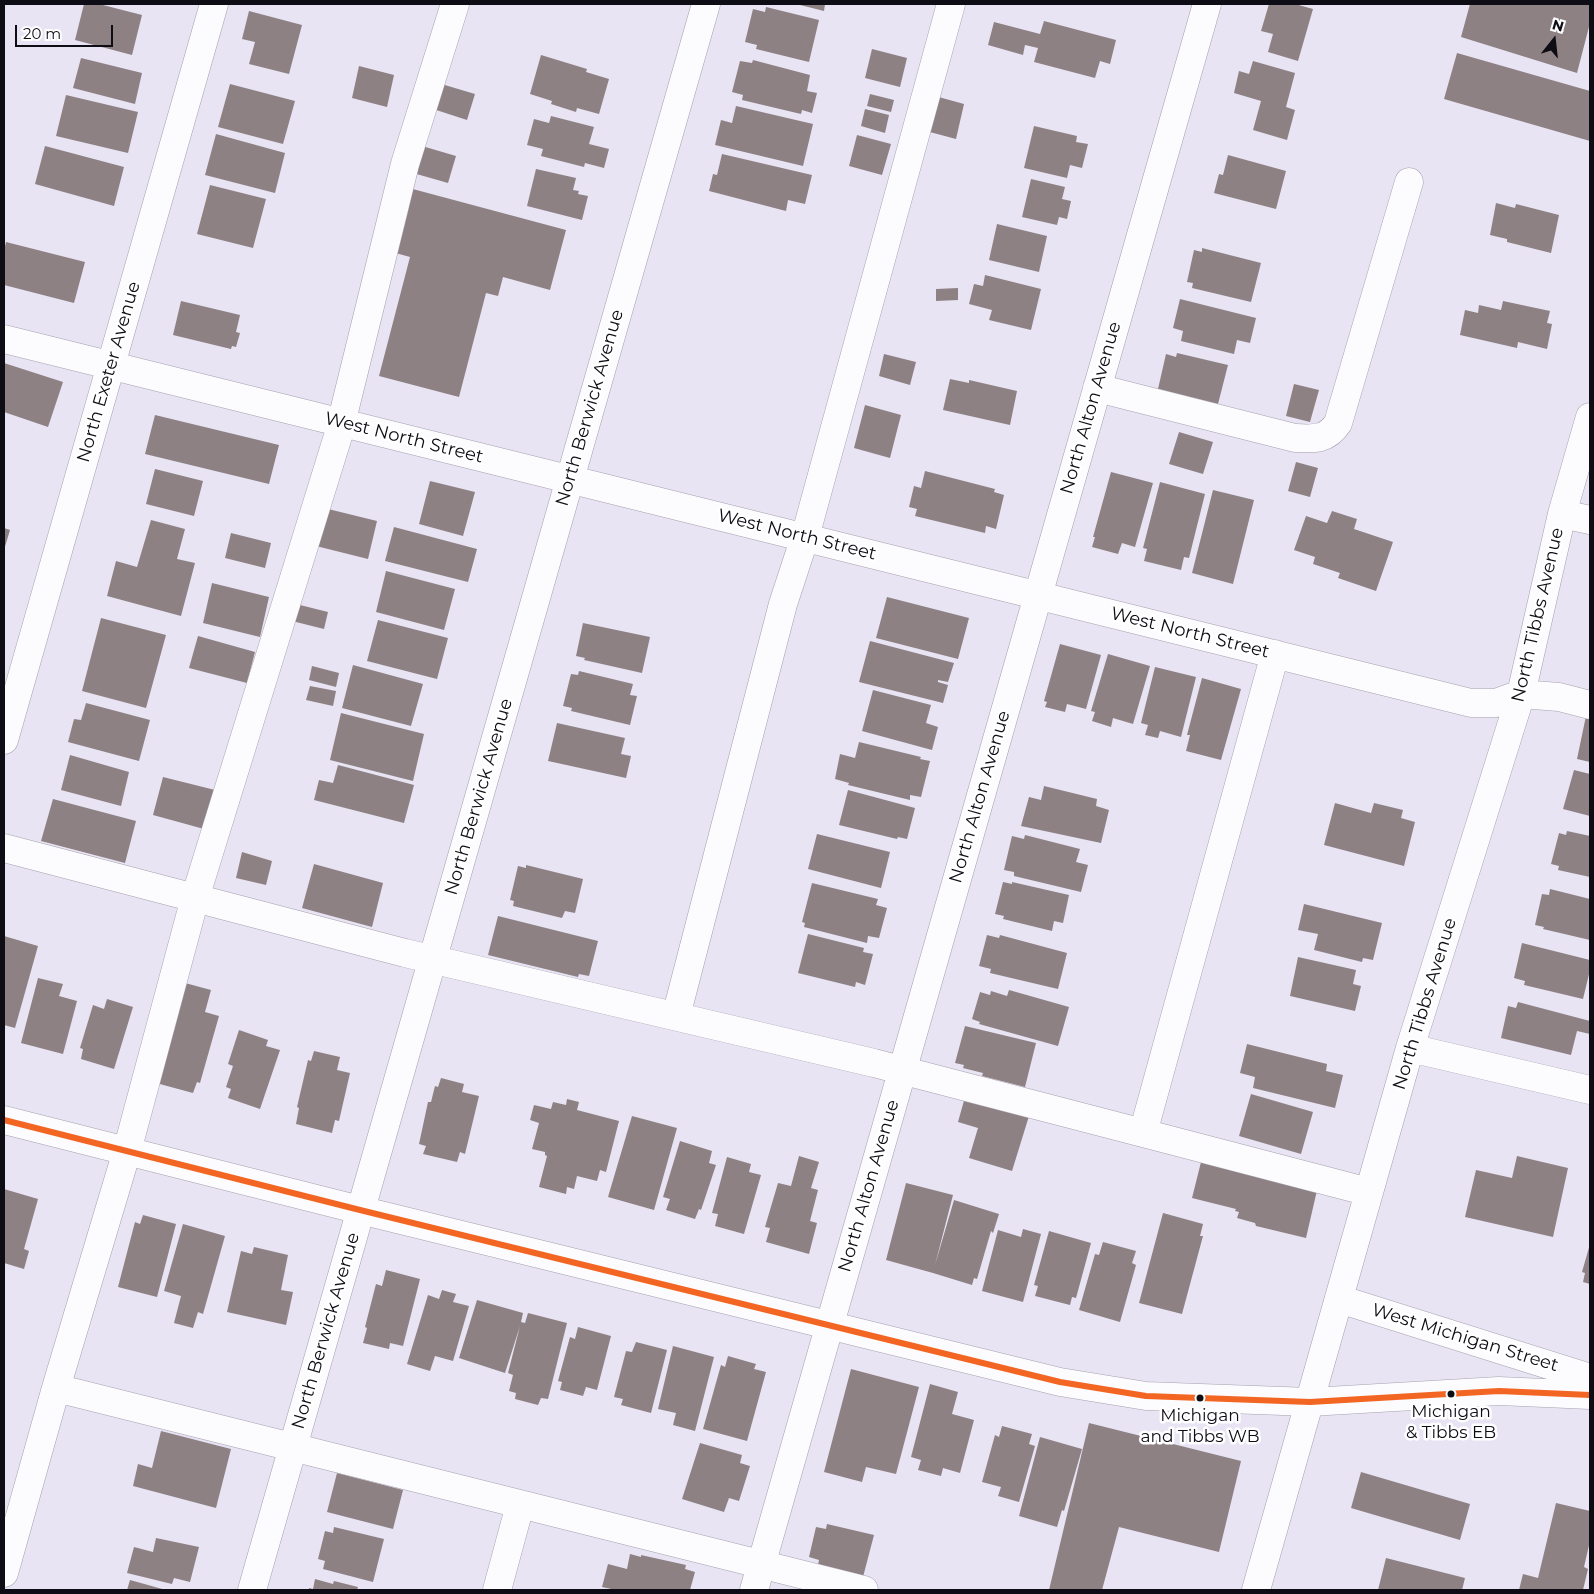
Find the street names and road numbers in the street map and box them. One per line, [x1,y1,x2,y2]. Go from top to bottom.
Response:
street label: North Exeter Avenue [73,279,145,465]
street label: North Berwick Avenue [552,307,628,509]
street label: North Alton Avenue [1056,319,1126,497]
street label: West North Street [322,408,486,468]
street label: West North Street [715,505,879,565]
street label: North Tibbs Avenue [1507,526,1569,704]
street label: West North Street [1108,603,1272,663]
street label: North Berwick Avenue [441,696,517,898]
street label: North Alton Avenue [945,708,1015,886]
street label: North Tibbs Avenue [1389,915,1461,1093]
street label: North Alton Avenue [834,1097,904,1275]
street label: North Berwick Avenue [288,1230,364,1432]
street label: West Michigan Street [1369,1299,1561,1377]

